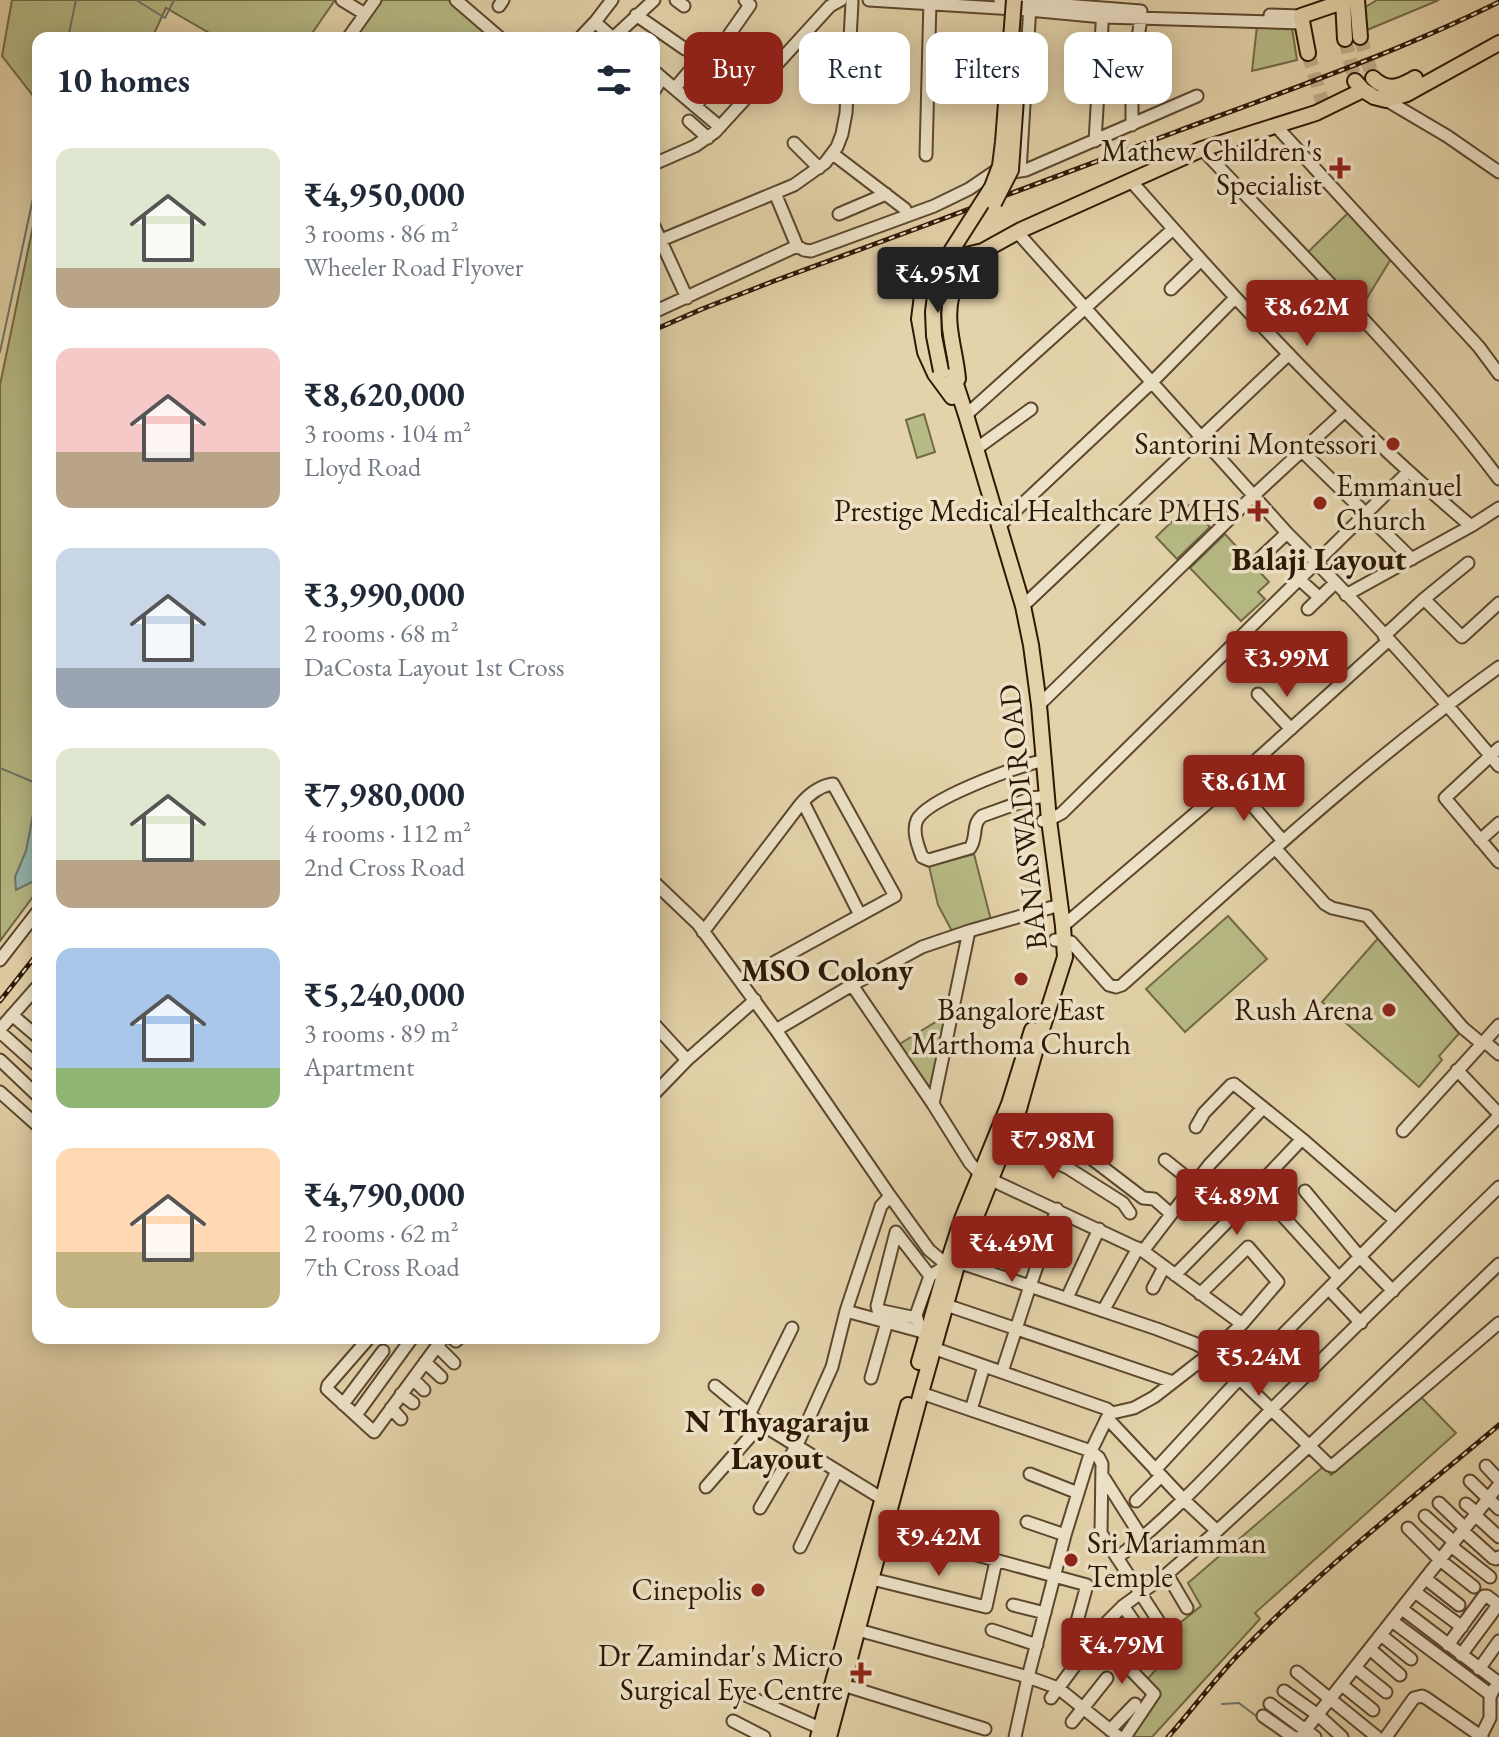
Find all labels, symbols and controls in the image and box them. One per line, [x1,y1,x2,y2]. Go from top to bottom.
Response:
chip: Buy [684,32,783,104]
chip: Rent [799,32,910,104]
chip: Filters [926,32,1048,104]
chip: New [1064,32,1172,104]
text: 10 homes [56,58,190,102]
icon: filters [592,58,636,102]
place label: Mathew Children's Specialist [1101,131,1323,204]
marker: Mathew Children's Specialist [1329,157,1351,179]
text: ₹4,950,000 [304,172,465,216]
icon: home [120,180,216,276]
text: 3 rooms · 86 m² [304,216,459,250]
pin: ₹4.95M [873,247,1003,315]
text: Wheeler Road Flyover [304,250,523,284]
text: ₹4.95M [895,256,981,290]
pin: ₹8.62M [1242,280,1372,348]
text: ₹8.62M [1264,289,1350,323]
text: ₹8,620,000 [304,372,465,416]
icon: home [120,380,216,476]
text: 3 rooms · 104 m² [304,416,471,450]
place label: Santorini Montessori [1135,424,1377,463]
marker: Santorini Montessori [1384,435,1402,453]
text: Lloyd Road [304,450,421,484]
place label: Emmanuel Church [1336,466,1462,539]
place label: Prestige Medical Healthcare PMHS [834,491,1240,530]
marker: Emmanuel Church [1311,494,1329,512]
marker: Prestige Medical Healthcare PMHS [1247,500,1269,522]
district label: Balaji Layout [1231,538,1407,580]
text: ₹3,990,000 [304,572,465,616]
icon: home [120,580,216,676]
text: 2 rooms · 68 m² [304,616,459,650]
pin: ₹3.99M [1222,631,1352,699]
text: ₹3.99M [1244,640,1330,674]
text: DaCosta Layout 1st Cross [304,650,564,684]
street label: BANASWADI ROAD [989,682,1056,952]
pin: ₹8.61M [1179,755,1309,823]
text: ₹8.61M [1201,764,1287,798]
text: ₹7,980,000 [304,772,465,816]
icon: home [120,780,216,876]
text: 4 rooms · 112 m² [304,816,471,850]
text: 2nd Cross Road [304,850,465,884]
district label: MSO Colony [741,949,914,991]
marker: Bangalore East Marthoma Church [1012,970,1030,988]
text: ₹5,240,000 [304,972,465,1016]
icon: home [120,980,216,1076]
place label: Bangalore East Marthoma Church [911,990,1131,1063]
place label: Rush Arena [1234,990,1373,1029]
marker: Rush Arena [1380,1001,1398,1019]
text: 3 rooms · 89 m² [304,1016,459,1050]
text: Apartment [304,1050,414,1084]
pin: ₹7.98M [988,1113,1118,1181]
text: ₹7.98M [1010,1122,1096,1156]
pin: ₹4.89M [1172,1169,1302,1237]
text: ₹4,790,000 [304,1172,465,1216]
text: ₹4.89M [1194,1178,1280,1212]
icon: home [120,1180,216,1276]
text: 2 rooms · 62 m² [304,1216,459,1250]
pin: ₹4.49M [947,1216,1077,1284]
text: ₹4.49M [969,1225,1055,1259]
text: 7th Cross Road [304,1250,460,1284]
pin: ₹5.24M [1194,1330,1324,1398]
text: ₹5.24M [1216,1339,1302,1373]
district label: N Thyagaraju Layout [685,1400,870,1479]
pin: ₹9.42M [874,1510,1004,1578]
text: ₹9.42M [896,1519,982,1553]
place label: Sri Mariamman Temple [1087,1523,1267,1596]
marker: Sri Mariamman Temple [1062,1551,1080,1569]
place label: Cinepolis [632,1570,742,1609]
marker: Cinepolis [749,1581,767,1599]
pin: ₹4.79M [1057,1618,1187,1686]
text: ₹4.79M [1079,1627,1165,1661]
place label: Dr Zamindar's Micro Surgical Eye Centre [598,1636,843,1709]
marker: Dr Zamindar's Micro Surgical Eye Centre [850,1662,872,1684]

